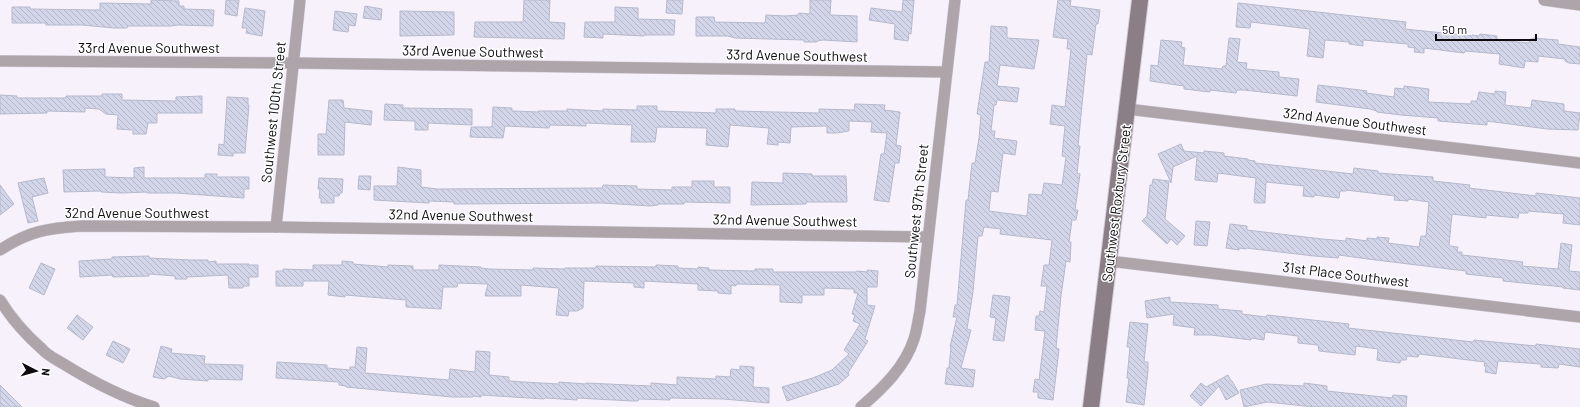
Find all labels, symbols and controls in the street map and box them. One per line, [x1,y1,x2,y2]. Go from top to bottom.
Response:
scale bar [1436,16,1536,42]
text: 50 m [1442,22,1467,36]
street label: 33rd Avenue Southwest [78,39,220,56]
street label: Southwest 100th Street [257,40,289,184]
street label: 33rd Avenue Southwest [402,41,544,61]
street label: 33rd Avenue Southwest [726,45,868,65]
street label: 32nd Avenue Southwest [1282,104,1428,138]
street label: Southwest Roxbury Street [1098,123,1134,283]
street label: Southwest 97th Street [900,143,932,279]
street label: 32nd Avenue Southwest [65,204,209,221]
street label: 32nd Avenue Southwest [388,205,534,225]
street label: 32nd Avenue Southwest [712,210,858,230]
street label: 31st Place Southwest [1282,258,1410,290]
north arrow [16,351,56,391]
text: N [40,368,53,376]

